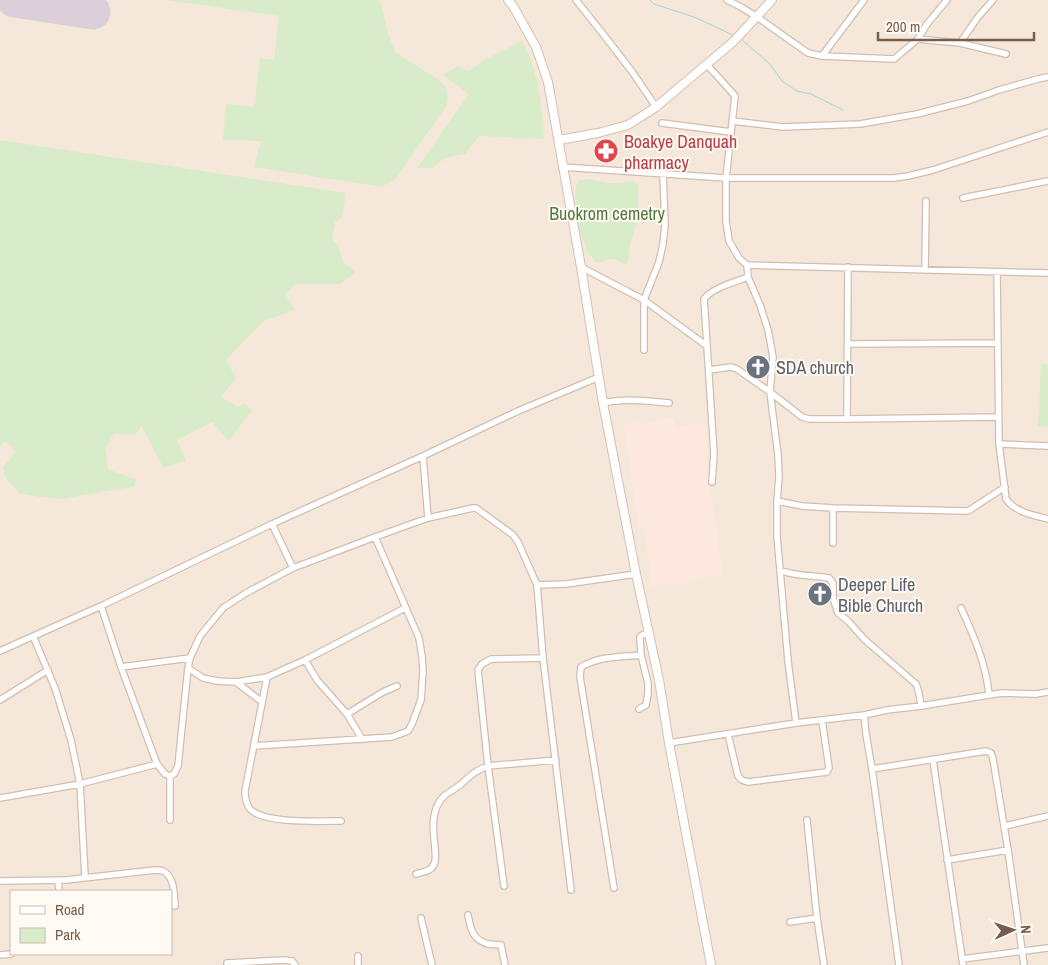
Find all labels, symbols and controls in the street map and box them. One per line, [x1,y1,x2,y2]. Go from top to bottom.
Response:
scale bar [878,10,1034,42]
text: 200 m [886,16,920,37]
place label: Boakye Danquah pharmacy [624,129,737,175]
pharmacy icon: Boakye Danquah pharmacy [593,138,619,164]
park label: Buokrom cemetry [549,201,665,226]
church icon: SDA church [745,354,771,380]
place label: SDA church [776,355,854,380]
place label: Deeper Life Bible Church [838,572,923,618]
church icon: Deeper Life Bible Church [807,581,833,607]
legend [10,890,172,955]
text: Road [55,899,84,920]
north arrow [988,905,1038,955]
text: Park [55,924,81,945]
text: N [1017,925,1035,934]

